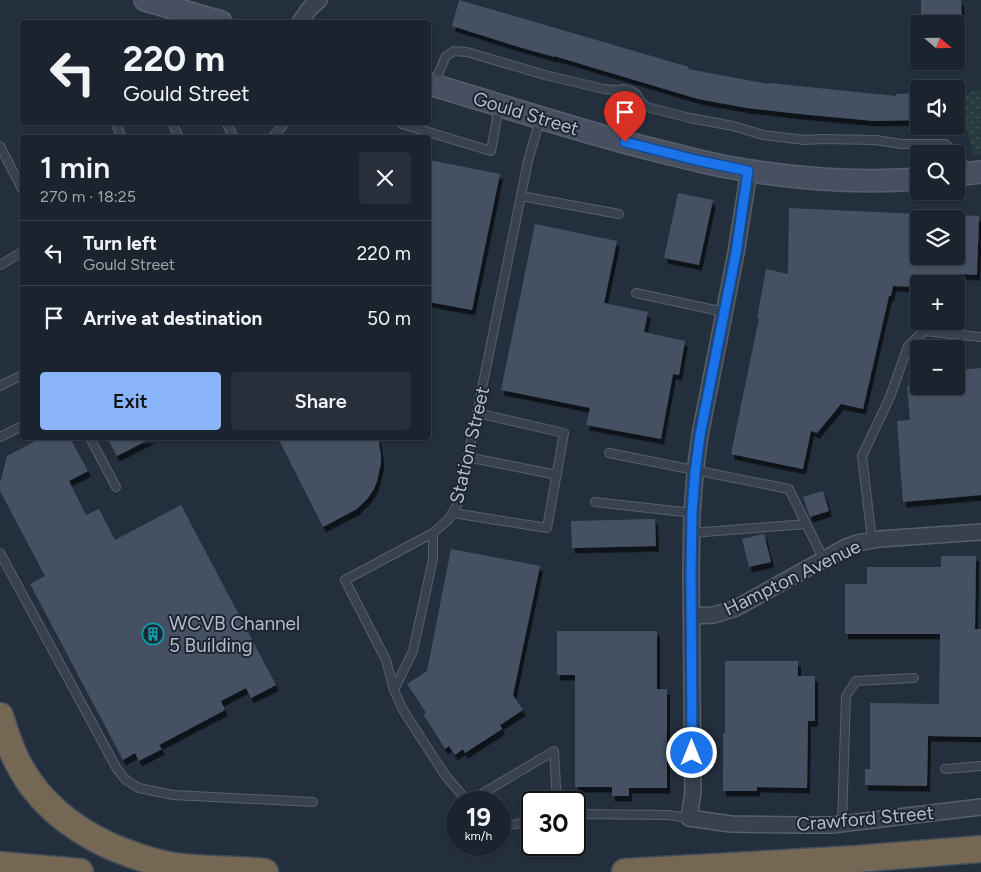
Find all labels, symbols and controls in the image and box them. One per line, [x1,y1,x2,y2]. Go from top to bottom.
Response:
north arrow [910,15,965,70]
map controls [910,15,965,395]
text: 220 m [123,38,225,80]
icon: left [40,40,105,105]
text: Gould Street [123,80,250,107]
button: sound [910,80,965,135]
street label: Gould Street [470,87,581,140]
pin [604,91,646,142]
icon: arrive [611,98,639,126]
button: search [910,145,965,200]
text: 1 min [40,149,110,186]
button: close [359,152,411,204]
text: 270 m · 18:25 [40,187,136,206]
button: layers [910,210,965,265]
text: Turn left [83,232,157,255]
icon: left [40,239,68,267]
text: 220 m [357,242,411,265]
text: Gould Street [83,255,175,274]
button: + [910,275,965,330]
icon: arrive [40,304,68,332]
text: Arrive at destination [83,307,262,330]
text: 50 m [367,307,411,330]
button: − [910,340,965,395]
button: Exit [40,372,221,430]
button: Share [231,372,411,430]
street label: Station Street [445,384,494,506]
street label: Hampton Avenue [720,534,864,620]
place label: WCVB Channel 5 Building [169,612,300,657]
building icon: WCVB Channel 5 Building [141,622,165,646]
position arrow [665,726,717,778]
speed limit sign: 30 [521,791,586,856]
street label: Crawford Street [795,801,935,836]
text: 19 [466,802,491,832]
text: km/h [465,829,492,843]

